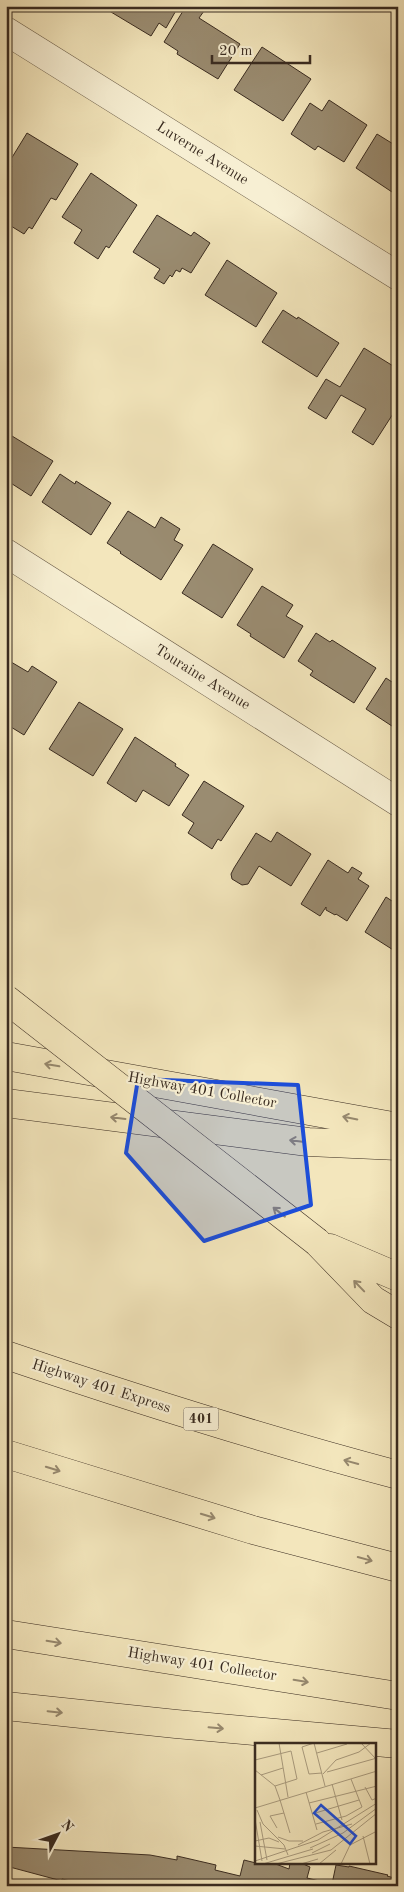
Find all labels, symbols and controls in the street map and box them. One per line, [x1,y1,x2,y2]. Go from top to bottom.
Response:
scale bar [212,32,309,64]
text: 20 m [219,44,253,59]
street label: Luverne Avenue [153,120,251,188]
street label: Touraine Avenue [152,643,253,713]
one-way arrow [45,1059,61,1069]
street label: Highway 401 Collector [126,1071,278,1111]
one-way arrow [111,1112,127,1122]
one-way arrow [342,1113,358,1122]
one-way arrow [289,1136,305,1146]
one-way arrow [273,1207,286,1218]
one-way arrow [353,1279,365,1292]
street label: Highway 401 Express [30,1357,172,1417]
road number: 401 [184,1408,218,1430]
one-way arrow [343,1457,359,1466]
one-way arrow [44,1464,60,1474]
one-way arrow [200,1512,216,1522]
one-way arrow [356,1555,372,1564]
one-way arrow [46,1637,62,1647]
street label: Highway 401 Collector [126,1646,278,1684]
one-way arrow [293,1676,309,1686]
one-way arrow [46,1707,62,1716]
one-way arrow [208,1723,224,1733]
inset map [255,1743,376,1864]
north arrow [32,1810,82,1860]
text: N [58,1817,76,1835]

